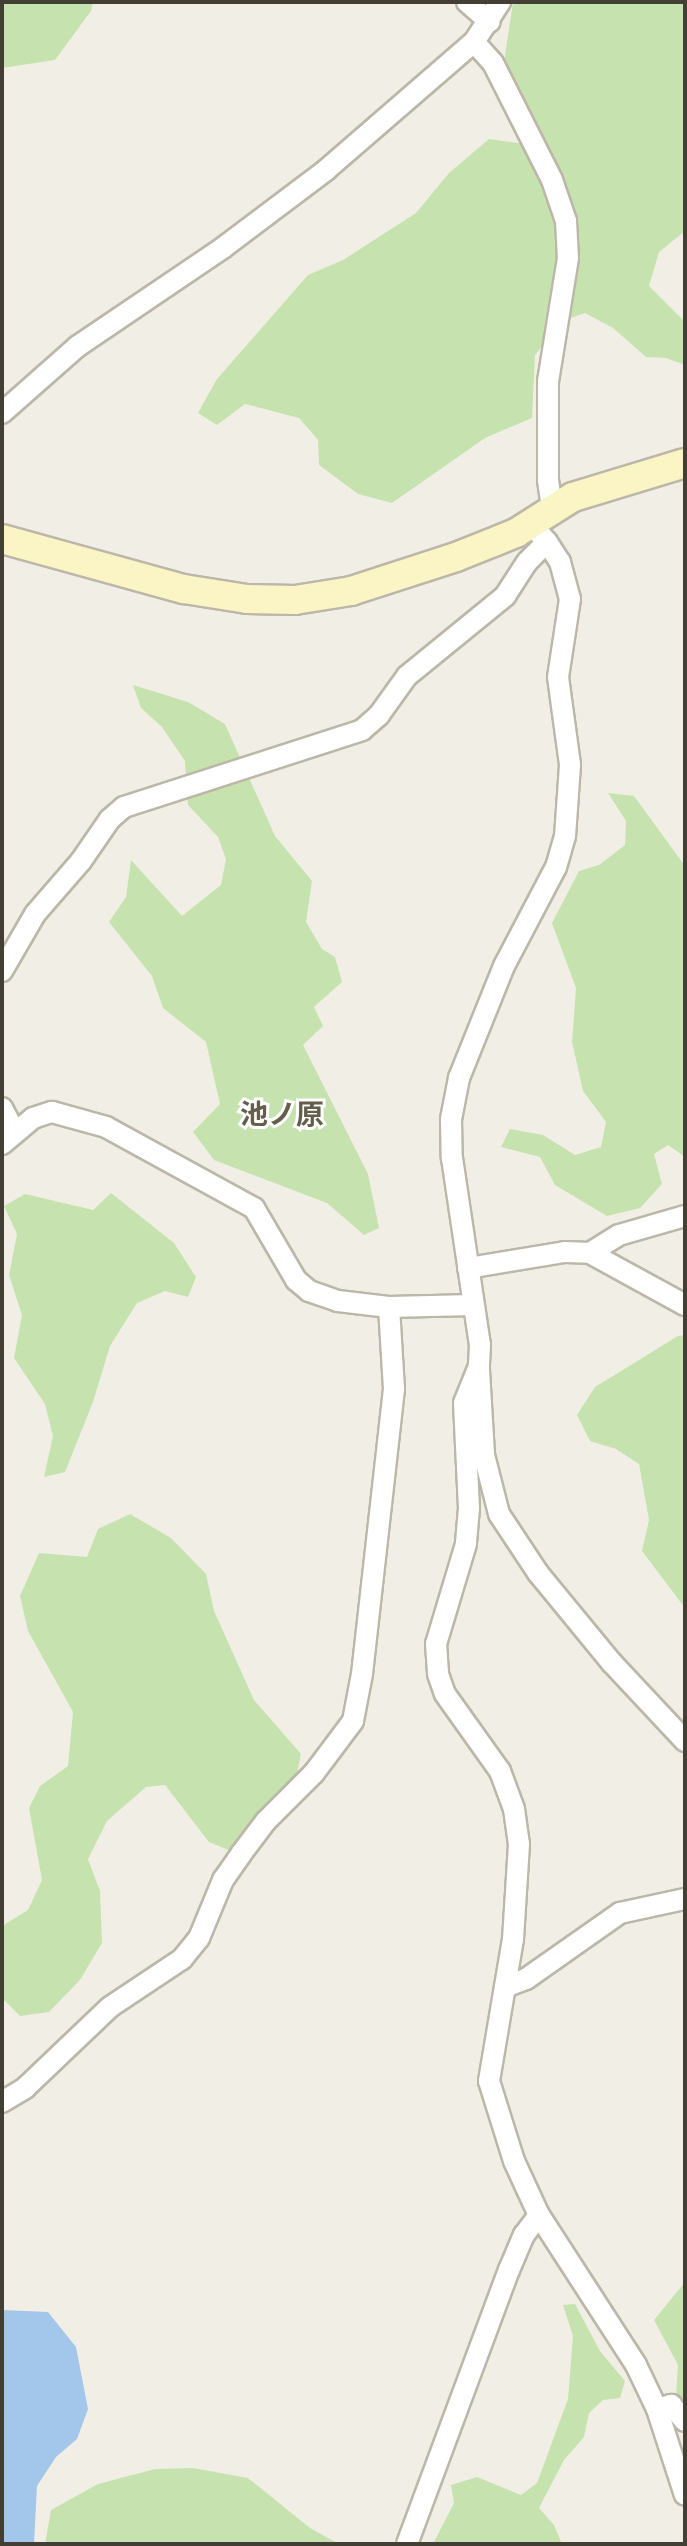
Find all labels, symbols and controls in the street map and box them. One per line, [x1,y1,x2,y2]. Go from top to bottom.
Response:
district label: 池ノ原 [240,1096,324,1130]

